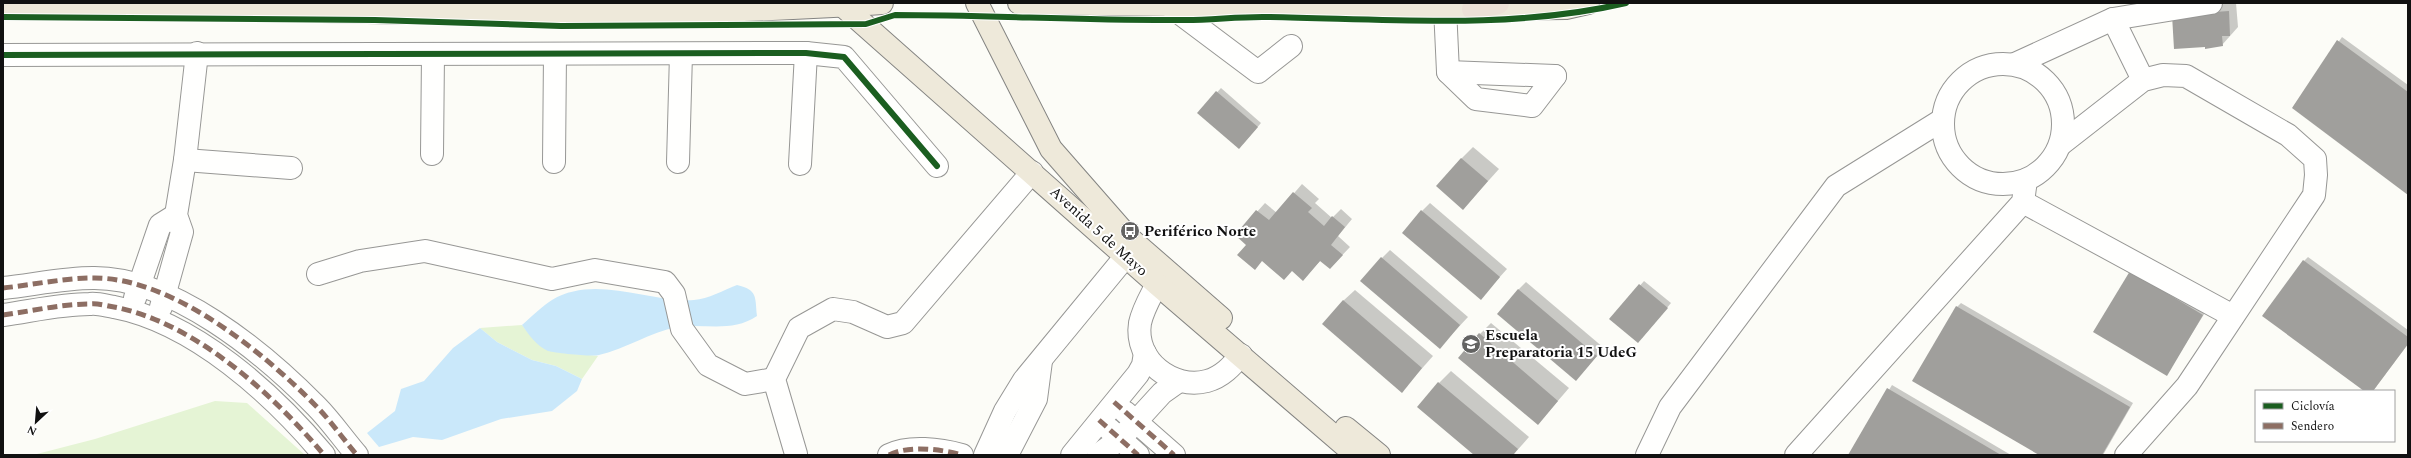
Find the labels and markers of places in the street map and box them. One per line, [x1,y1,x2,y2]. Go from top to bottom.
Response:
bus stop icon: Periférico Norte [1119,220,1141,242]
place label: Periférico Norte [1144,220,1256,243]
place label: Escuela Preparatoria 15 UdeG [1485,324,1637,364]
school or university icon: Escuela Preparatoria 15 UdeG [1460,333,1482,355]

